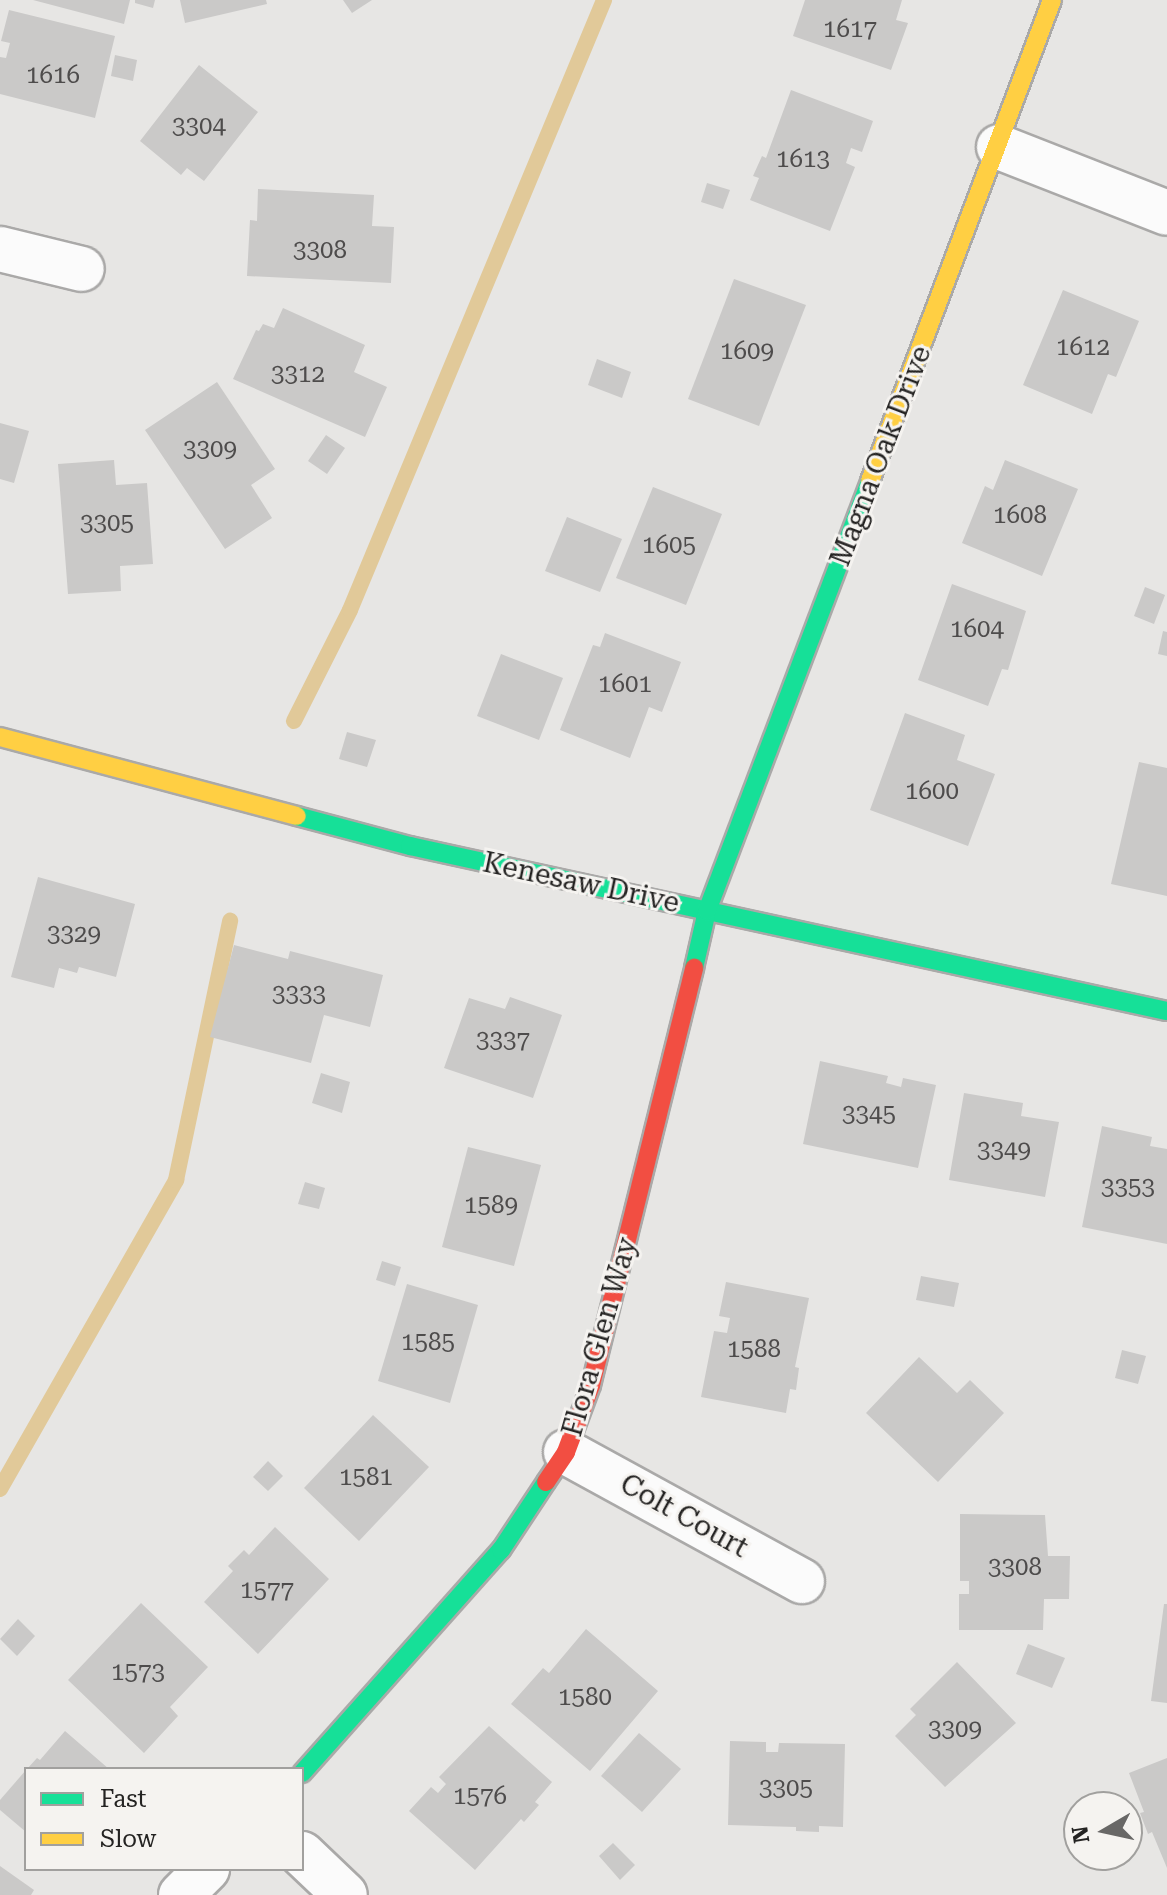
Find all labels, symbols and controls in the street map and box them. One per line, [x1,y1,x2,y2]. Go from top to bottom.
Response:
house number: 1617 [823,16,877,44]
house number: 1616 [26,62,80,90]
house number: 3304 [172,113,226,141]
house number: 1613 [776,146,830,174]
house number: 3308 [293,237,347,265]
house number: 1612 [1056,334,1110,362]
house number: 1609 [720,338,774,366]
street label: Magna Oak Drive [824,341,938,571]
house number: 3312 [271,361,325,389]
house number: 3309 [183,436,237,464]
house number: 1608 [993,502,1047,530]
house number: 3305 [80,510,134,538]
house number: 1605 [642,532,696,560]
house number: 1604 [950,616,1004,644]
house number: 1601 [598,671,652,699]
house number: 1600 [905,778,959,806]
street label: Kenesaw Drive [480,846,682,920]
house number: 3329 [47,921,101,949]
house number: 3333 [272,981,326,1009]
house number: 3337 [476,1027,530,1055]
house number: 3345 [842,1101,896,1129]
house number: 3349 [977,1137,1031,1165]
house number: 3353 [1101,1174,1155,1202]
house number: 1589 [464,1192,518,1220]
street label: Flora Glen Way [556,1234,644,1440]
house number: 1585 [401,1329,455,1357]
house number: 1588 [727,1336,781,1364]
house number: 1581 [339,1464,393,1492]
street label: Colt Court [614,1467,754,1565]
house number: 3308 [988,1554,1042,1582]
house number: 1577 [240,1577,294,1605]
house number: 1573 [111,1659,165,1687]
house number: 1580 [558,1684,612,1712]
house number: 3309 [928,1716,982,1744]
legend [24,1767,304,1871]
house number: 3305 [759,1775,813,1803]
house number: 1576 [453,1783,507,1811]
text: Fast [100,1785,147,1813]
north arrow [1063,1791,1143,1871]
text: N [1067,1824,1094,1845]
text: Slow [100,1825,156,1853]

